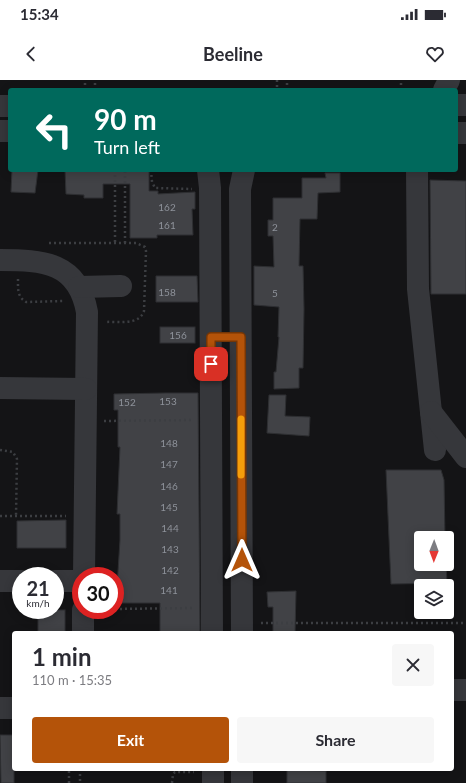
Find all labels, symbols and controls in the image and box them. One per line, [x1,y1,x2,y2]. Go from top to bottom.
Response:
text: 15:34 [20,5,59,23]
icon: back [20,43,42,65]
text: Beeline [203,43,263,65]
icon: heart [424,43,446,65]
text: 90 m [94,102,157,136]
icon: left [28,104,80,156]
text: Turn left [94,136,160,158]
house number: 162 [158,201,176,213]
house number: 161 [158,219,176,231]
house number: 2 [272,221,278,233]
house number: 158 [158,286,176,298]
house number: 5 [272,287,278,299]
house number: 156 [169,329,187,341]
pin [194,347,228,381]
icon: arrive [200,353,222,375]
house number: 153 [159,395,177,407]
house number: 152 [118,396,136,408]
house number: 148 [160,437,178,449]
house number: 147 [160,458,178,470]
house number: 146 [160,480,178,492]
house number: 145 [160,501,178,513]
house number: 144 [161,522,179,534]
north arrow [414,531,454,571]
map controls [414,531,454,619]
position arrow [221,539,263,581]
house number: 143 [161,543,179,555]
house number: 142 [161,564,179,576]
speed limit sign: 30 [72,567,124,619]
text: 21 [26,576,50,600]
button: layers [414,579,454,619]
house number: 141 [160,584,178,596]
text: km/h [26,597,50,609]
text: 1 min [32,642,92,671]
button: close [392,644,434,686]
text: 110 m · 15:35 [32,672,112,688]
button: Exit [32,717,229,763]
button: Share [237,717,434,763]

